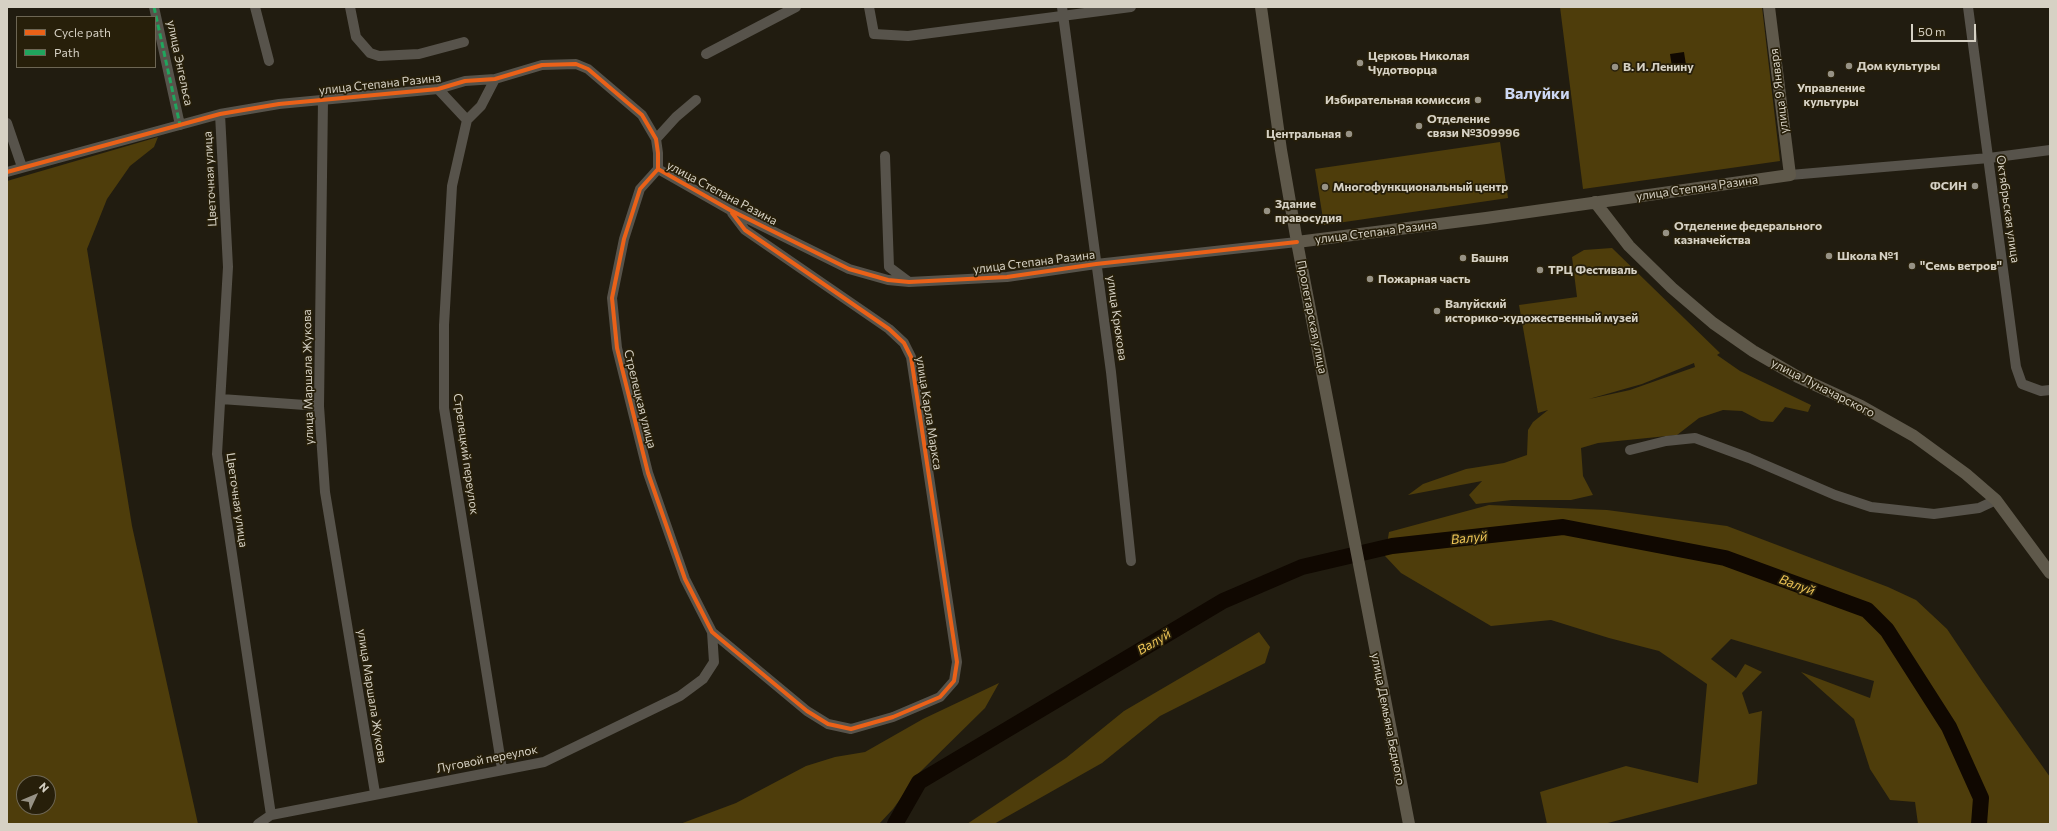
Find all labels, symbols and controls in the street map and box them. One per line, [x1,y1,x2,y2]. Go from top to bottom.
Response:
legend [16,16,156,68]
scale bar [1913,16,1978,42]
street label: улица Энгельса [164,19,196,107]
text: 50 m [1918,24,1946,38]
text: Cycle path [54,25,111,39]
text: Path [54,45,80,59]
street label: улица 9 Января [1767,48,1791,134]
place label: Церковь Николая Чудотворца [1368,49,1469,77]
marker: Церковь Николая Чудотворца [1355,58,1365,68]
place label: Дом культуры [1857,59,1940,73]
place label: В. И. Ленину [1623,60,1694,74]
marker: Дом культуры [1844,61,1854,71]
marker: В. И. Ленину [1610,62,1620,72]
marker: Управление культуры [1826,69,1836,79]
street label: улица Степана Разина [318,70,442,98]
place label: Управление культуры [1797,81,1865,109]
district label: Валуйки [1504,84,1570,104]
place label: Избирательная комиссия [1325,93,1470,107]
marker: Избирательная комиссия [1473,95,1483,105]
place label: Отделение связи №309996 [1427,112,1520,140]
marker: Отделение связи №309996 [1414,121,1424,131]
place label: Центральная [1266,127,1341,141]
marker: Центральная [1344,129,1354,139]
street label: Цветочная улица [200,131,220,227]
street label: Октябрьская улица [1993,154,2023,264]
street label: улица Степана Разина [664,158,780,228]
street label: улица Степана Разина [1635,172,1759,204]
place label: ФСИН [1930,179,1967,193]
place label: Многофункциональный центр [1333,180,1508,194]
marker: ФСИН [1970,181,1980,191]
marker: Многофункциональный центр [1320,182,1330,192]
place label: Здание правосудия [1275,197,1342,225]
marker: Здание правосудия [1262,206,1272,216]
street label: улица Степана Разина [1314,217,1438,247]
place label: Отделение федерального казначейства [1674,219,1822,247]
marker: Отделение федерального казначейства [1661,228,1671,238]
street label: улица Степана Разина [972,247,1096,277]
place label: Школа №1 [1837,249,1899,263]
place label: Башня [1471,251,1509,265]
marker: Школа №1 [1824,251,1834,261]
marker: Башня [1458,253,1468,263]
street label: Пролетарская улица [1294,259,1330,375]
place label: "Семь ветров" [1920,259,2002,273]
marker: "Семь ветров" [1907,261,1917,271]
place label: ТРЦ Фестиваль [1548,263,1637,277]
marker: ТРЦ Фестиваль [1535,265,1545,275]
place label: Пожарная часть [1378,272,1470,286]
street label: улица Крюкова [1104,274,1130,362]
marker: Пожарная часть [1365,274,1375,284]
place label: Валуйский историко-художественный музей [1445,297,1638,325]
marker: Валуйский историко-художественный музей [1432,306,1442,316]
street label: улица Маршала Жукова [300,309,316,445]
street label: Стрелецкая улица [621,348,659,450]
street label: улица Карла Маркса [913,355,945,471]
street label: улица Луначарского [1769,356,1877,420]
street label: Стрелецкий переулок [450,392,482,516]
street label: Цветочная улица [223,452,251,548]
water label: Валуй [1450,528,1488,548]
water label: Валуй [1777,571,1817,599]
water label: Валуй [1134,626,1174,658]
street label: улица Маршала Жукова [354,628,390,764]
street label: улица Демьяна Бедного [1368,652,1408,786]
street label: Луговой переулок [435,742,539,776]
north arrow [16,775,56,815]
text: N [37,780,52,794]

